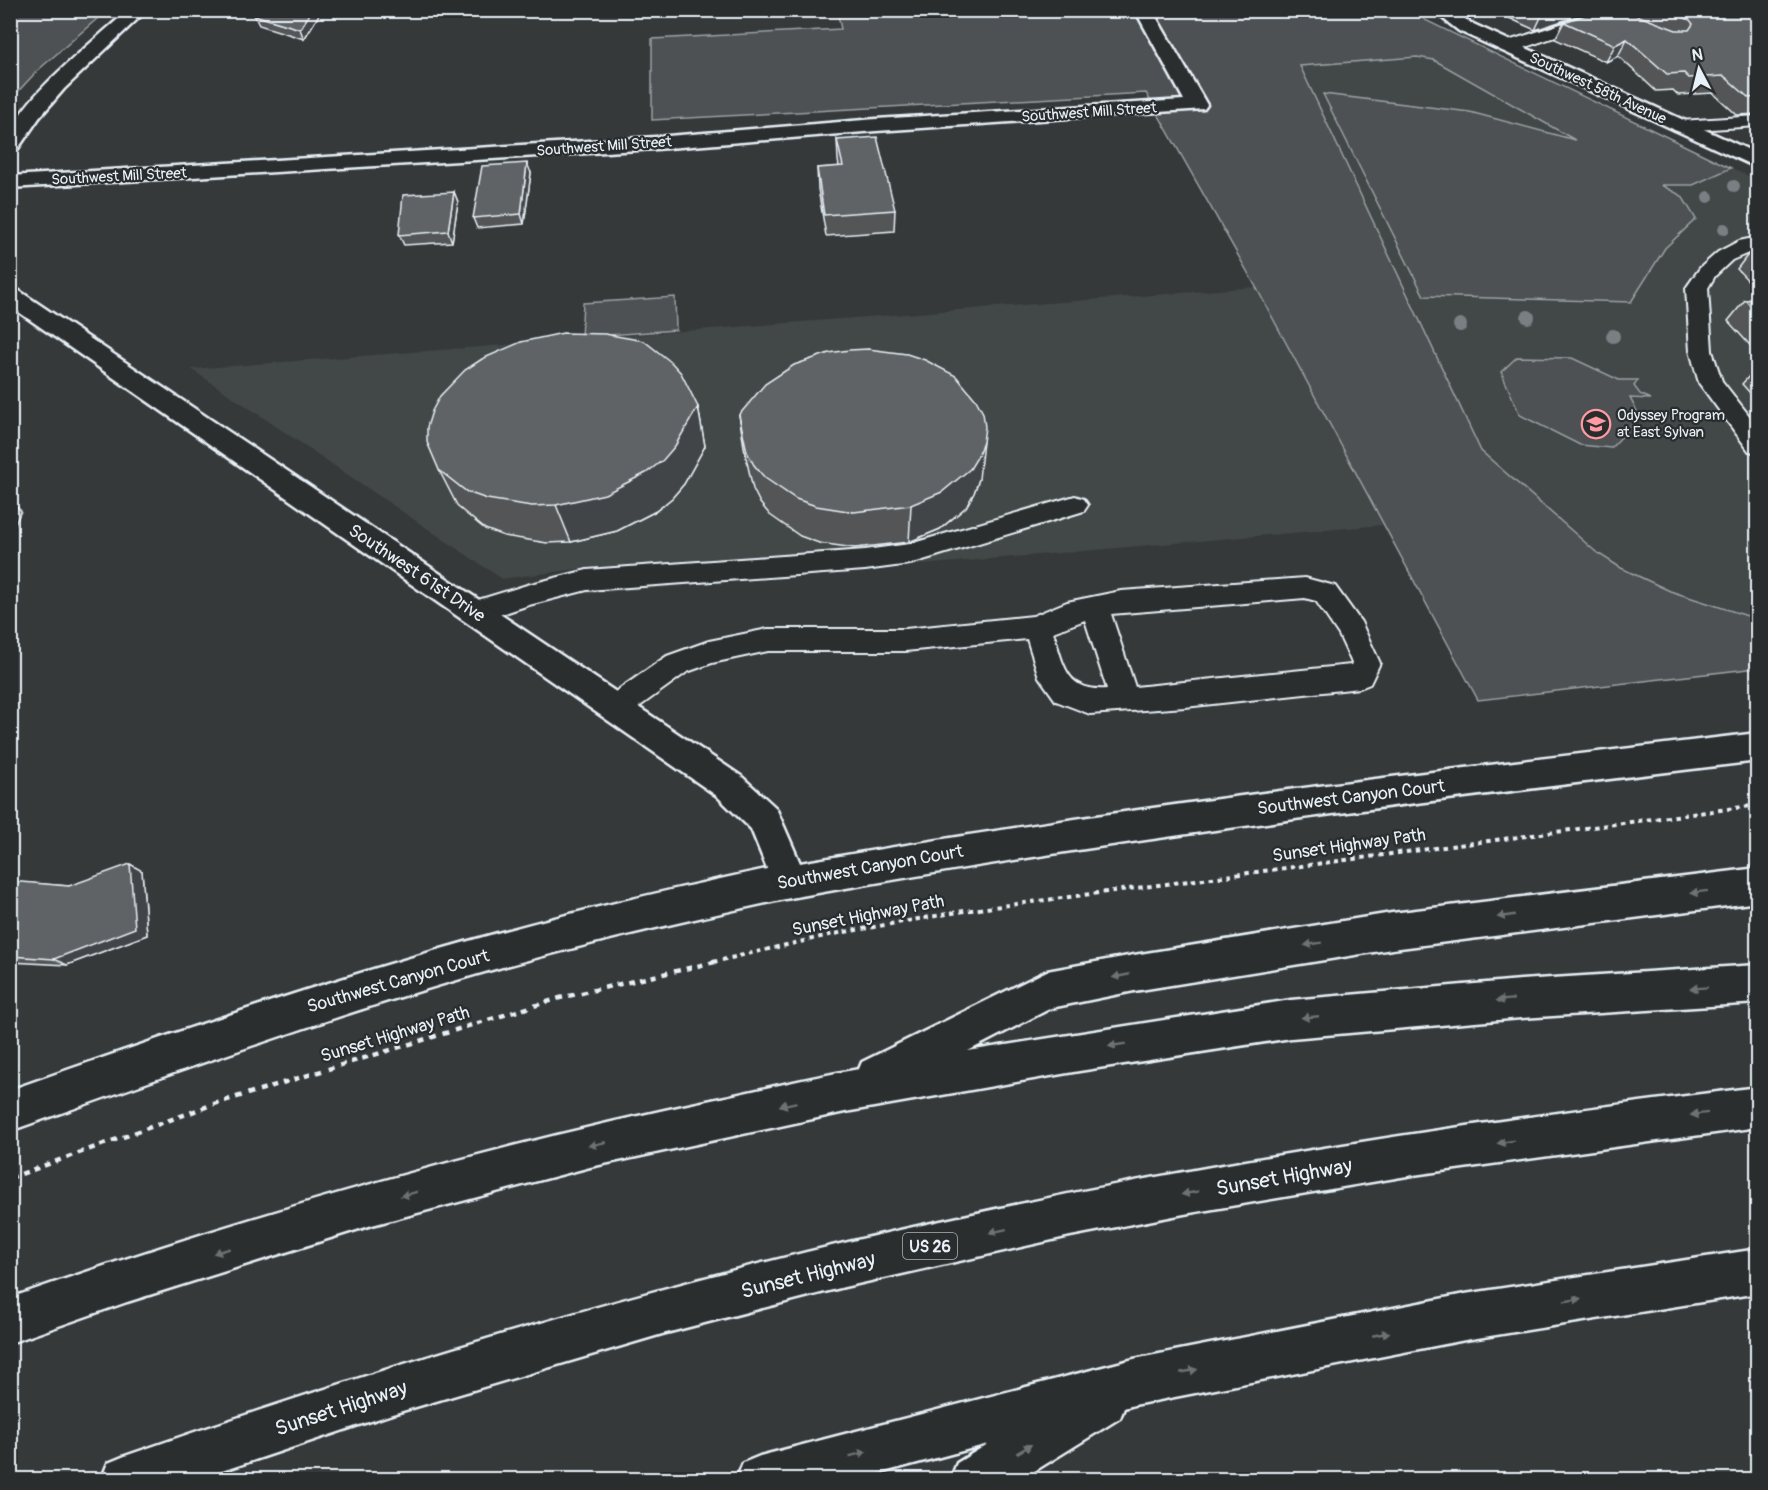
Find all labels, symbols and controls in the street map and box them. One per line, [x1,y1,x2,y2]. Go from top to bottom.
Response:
north arrow [1669,39,1729,99]
text: N [1691,44,1704,66]
street label: Southwest 58th Avenue [1526,48,1670,129]
street label: Southwest Mill Street [1021,98,1158,127]
street label: Southwest Mill Street [536,132,673,161]
street label: Southwest Mill Street [51,163,188,190]
place label: Odyssey Program at East Sylvan [1617,406,1725,442]
school or university icon: Odyssey Program at East Sylvan [1580,408,1612,440]
street label: Southwest 61st Drive [344,519,490,628]
street label: Southwest Canyon Court [1256,774,1447,820]
street label: Sunset Highway Path [1271,823,1427,868]
street label: Southwest Canyon Court [775,840,966,895]
one-way arrow [1690,887,1709,897]
street label: Sunset Highway Path [790,889,946,942]
one-way arrow [1496,911,1515,920]
one-way arrow [1303,939,1322,948]
street label: Southwest Canyon Court [304,944,493,1019]
one-way arrow [1111,972,1130,981]
one-way arrow [1690,983,1709,992]
one-way arrow [1495,995,1514,1005]
street label: Sunset Highway Path [318,1001,472,1068]
one-way arrow [1301,1012,1320,1022]
one-way arrow [1108,1041,1127,1050]
one-way arrow [778,1100,797,1109]
one-way arrow [1690,1110,1709,1119]
one-way arrow [1497,1137,1516,1146]
one-way arrow [588,1140,607,1150]
street label: Sunset Highway [1214,1152,1354,1203]
one-way arrow [1180,1189,1199,1198]
one-way arrow [400,1190,418,1200]
one-way arrow [989,1227,1008,1236]
road number: US 26 [903,1233,957,1259]
street label: Sunset Highway [738,1246,878,1305]
one-way arrow [213,1247,231,1256]
one-way arrow [1563,1296,1582,1305]
one-way arrow [1371,1329,1390,1338]
one-way arrow [1180,1366,1199,1375]
street label: Sunset Highway [272,1374,411,1443]
one-way arrow [1016,1443,1032,1454]
one-way arrow [849,1449,867,1458]

